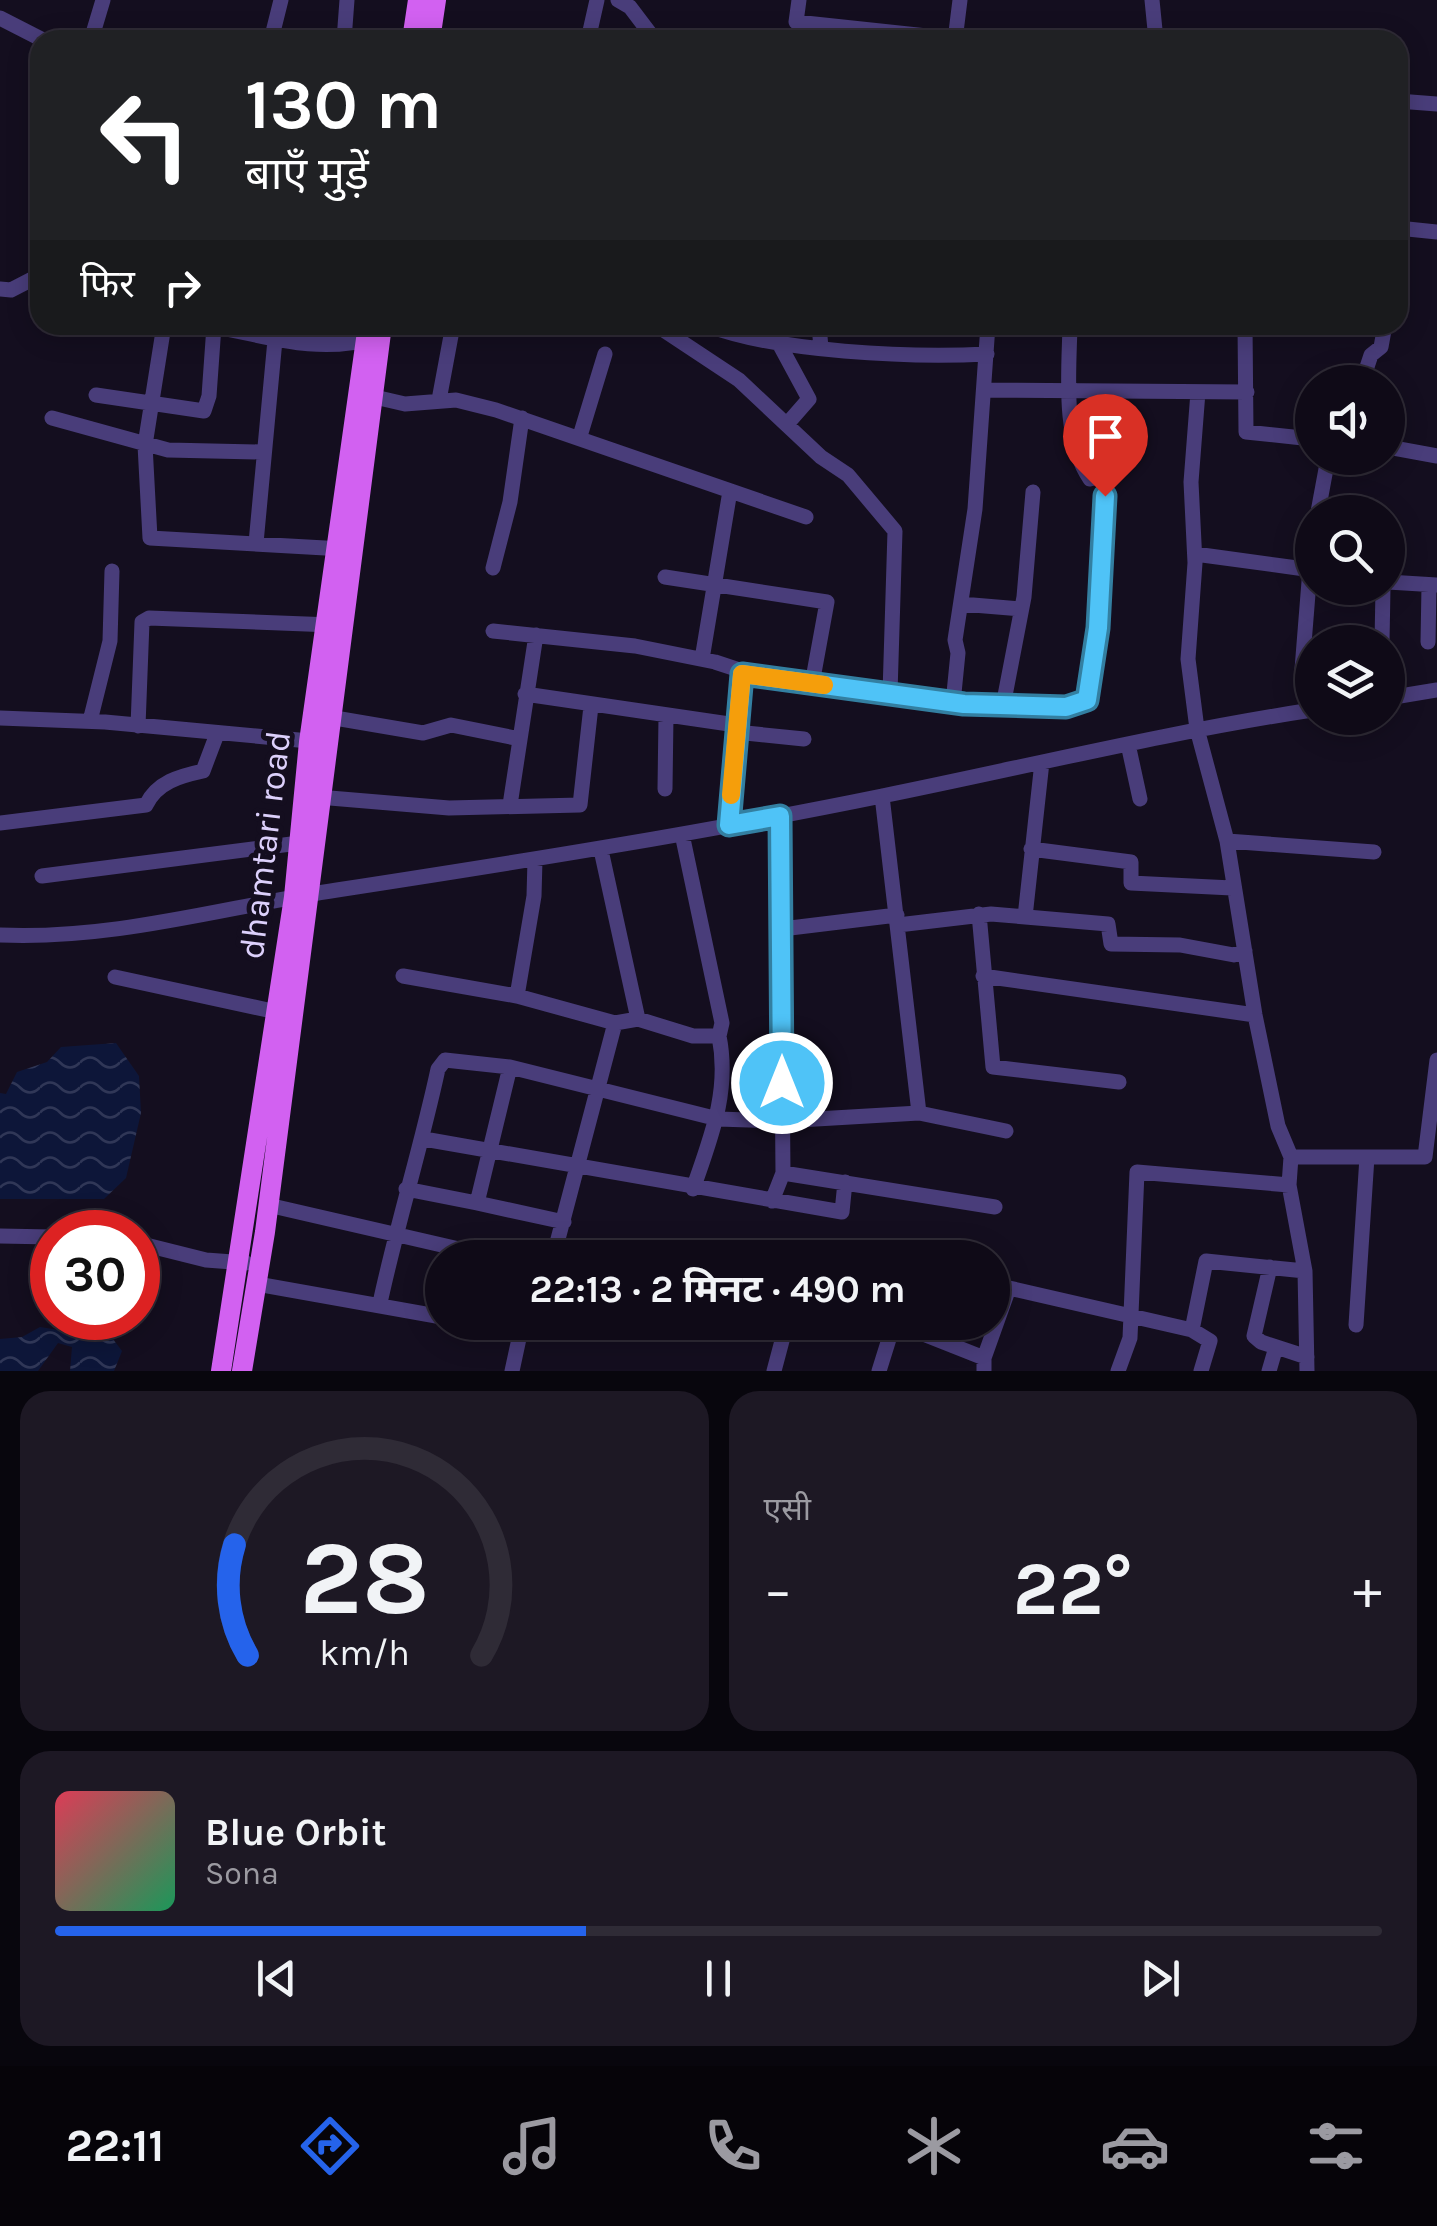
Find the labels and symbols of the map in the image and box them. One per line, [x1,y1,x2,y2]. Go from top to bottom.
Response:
pin [1063,394,1148,497]
street label: dhamtari road [231,729,299,961]
position arrow [730,1031,834,1135]
speed limit sign: 30 [30,1210,160,1340]

